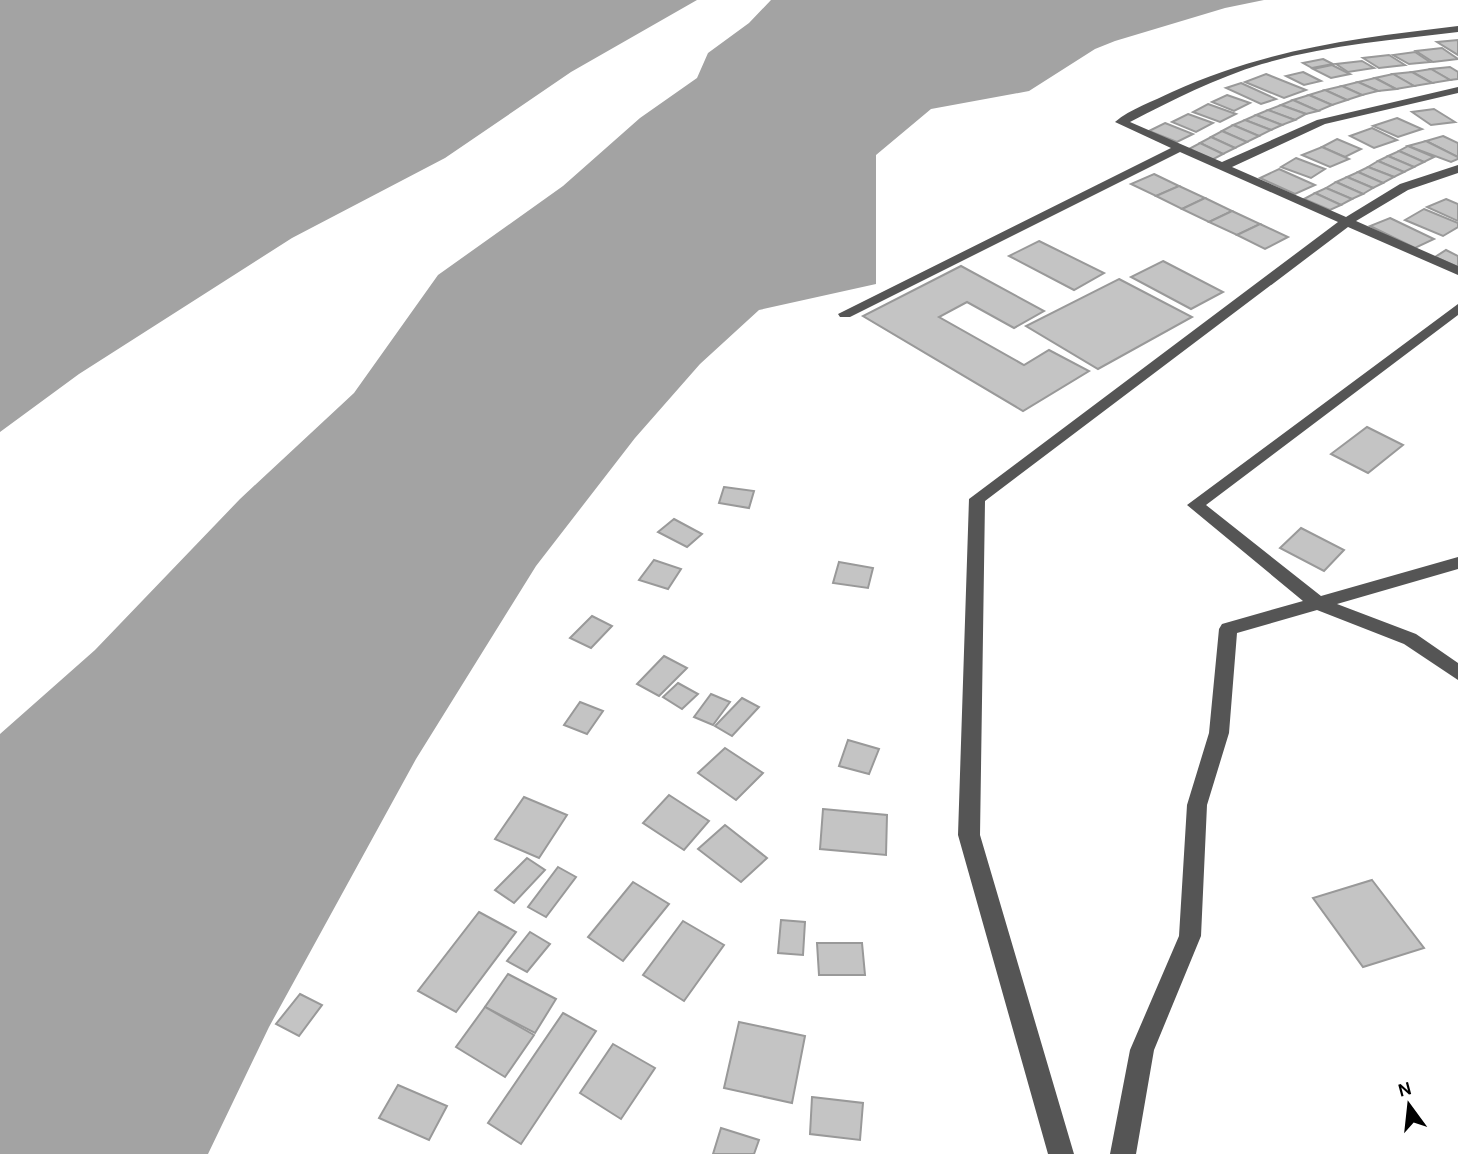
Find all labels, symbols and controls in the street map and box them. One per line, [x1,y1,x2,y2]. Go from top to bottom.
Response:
north arrow [1374,1070,1444,1140]
text: N [1395,1077,1414,1102]

